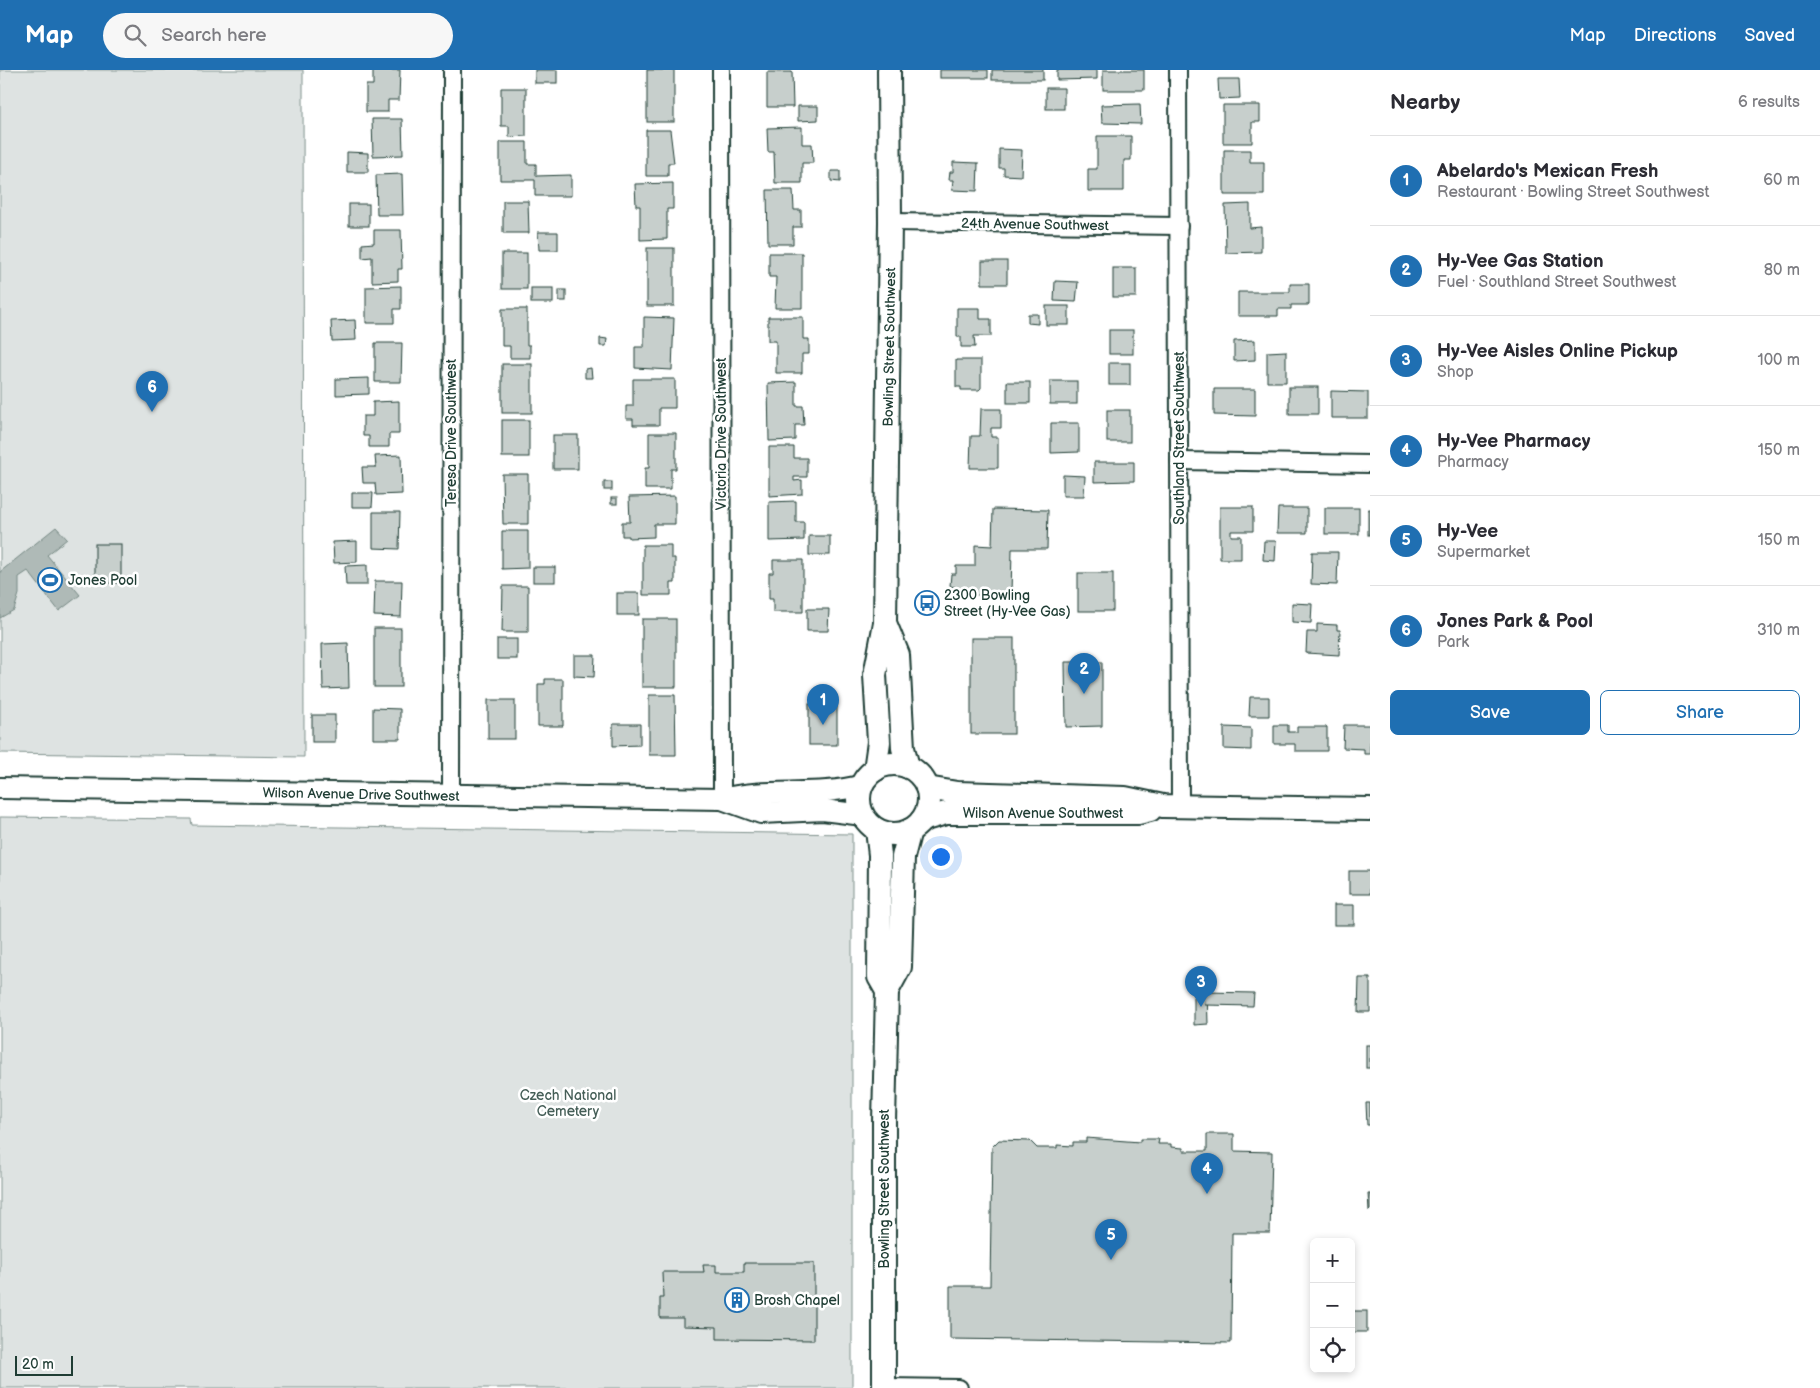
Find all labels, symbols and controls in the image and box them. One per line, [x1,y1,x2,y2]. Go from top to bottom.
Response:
search box [103,13,453,58]
text: Map [25,21,73,50]
icon: search [121,21,149,49]
text: Search here [161,24,267,47]
text: Map [1570,25,1606,46]
text: Directions [1634,25,1716,46]
text: Saved [1744,25,1795,46]
text: Nearby [1390,90,1460,115]
text: 6 results [1738,93,1800,112]
text: Abelardo's Mexican Fresh [1437,160,1658,183]
text: 1 [1403,171,1409,190]
text: 60 m [1763,171,1800,190]
text: Restaurant · Bowling Street Southwest [1437,183,1709,202]
street label: 24th Avenue Southwest [961,215,1110,234]
text: Hy-Vee Gas Station [1437,250,1604,273]
text: 2 [1401,261,1411,280]
text: 80 m [1764,261,1800,280]
street label: Bowling Street Southwest [880,266,899,427]
text: Fuel · Southland Street Southwest [1437,273,1676,292]
text: Hy-Vee Aisles Online Pickup [1437,340,1678,363]
street label: Southland Street Southwest [1171,351,1188,525]
text: 3 [1401,351,1411,370]
text: 100 m [1757,351,1800,370]
street label: Victoria Drive Southwest [713,357,730,510]
street label: Teresa Drive Southwest [443,358,460,507]
text: Shop [1437,363,1474,382]
pin: 6 [136,371,168,412]
text: Hy-Vee Pharmacy [1437,430,1590,453]
text: 4 [1401,441,1411,460]
text: 150 m [1758,441,1800,460]
text: Pharmacy [1437,453,1509,472]
text: Hy-Vee [1437,520,1498,543]
text: 5 [1401,531,1411,550]
text: 150 m [1758,531,1800,550]
text: Supermarket [1437,543,1530,562]
sports icon: Jones Pool [37,567,63,593]
place label: Jones Pool [68,572,137,589]
place label: 2300 Bowling Street (Hy-Vee Gas) [944,587,1071,620]
bus stop icon: 2300 Bowling Street (Hy-Vee Gas) [914,590,940,616]
text: Jones Park & Pool [1437,610,1593,633]
text: 6 [1401,621,1411,640]
text: 310 m [1757,621,1800,640]
text: Park [1437,633,1469,652]
pin: 2 [1068,653,1100,694]
pin: 1 [807,684,839,725]
button: Save [1390,690,1590,735]
button: Share [1600,690,1800,735]
street label: Wilson Avenue Drive Southwest [262,784,460,805]
street label: Wilson Avenue Southwest [963,805,1124,822]
your location [928,844,954,870]
pin: 3 [1185,966,1217,1007]
park label: Czech National Cemetery [520,1087,616,1120]
street label: Bowling Street Southwest [876,1109,893,1269]
pin: 4 [1191,1153,1223,1194]
pin: 5 [1095,1219,1127,1260]
map controls [1310,1238,1355,1373]
button: + [1310,1238,1355,1283]
button: − [1310,1283,1355,1328]
building icon: Brosh Chapel [724,1287,750,1313]
place label: Brosh Chapel [754,1292,840,1309]
button: locate [1310,1328,1355,1373]
scale bar [15,1353,72,1376]
text: 20 m [22,1356,54,1373]

